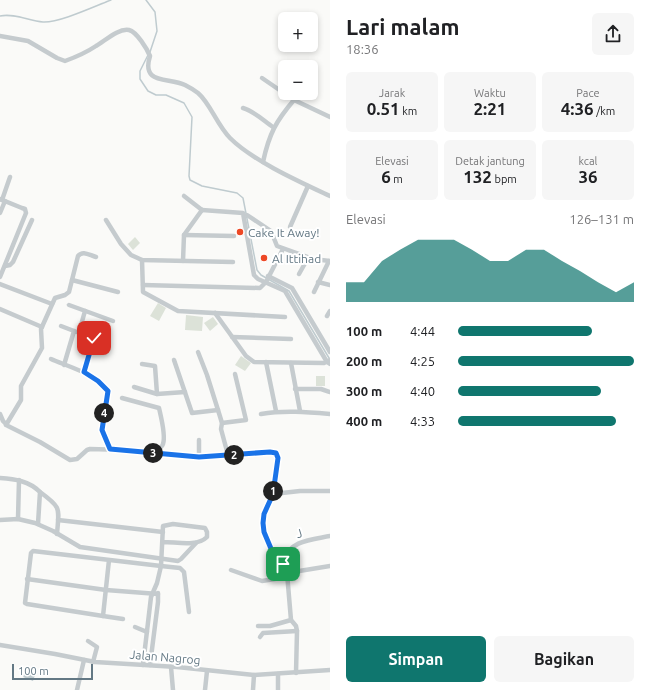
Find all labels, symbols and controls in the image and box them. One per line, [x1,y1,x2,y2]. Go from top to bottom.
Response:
map controls [278,12,318,100]
button: + [278,12,318,52]
button: share [592,13,634,55]
text: Lari malam [346,14,459,39]
text: 18:36 [346,42,379,56]
button: − [278,60,318,100]
text: Jarak [379,87,405,99]
text: Waktu [474,87,506,99]
text: Pace [576,87,600,99]
text: 0.51 [367,99,400,118]
text: 2:21 [474,99,506,118]
text: 4:36 [561,99,594,118]
text: km [400,105,417,117]
text: /km [594,105,615,117]
text: Elevasi [375,155,409,167]
text: Detak jantung [455,155,525,167]
text: kcal [579,155,598,167]
text: 6 [381,167,391,186]
text: 132 [463,167,492,186]
text: 36 [578,167,598,186]
text: m [391,173,403,185]
text: bpm [492,173,517,185]
text: Elevasi [346,212,386,226]
text: 126–131 m [569,212,634,226]
place label: Cake It Away! [248,226,320,239]
marker: Cake It Away! [235,227,245,237]
place label: Al Ittihad [272,252,321,265]
marker: Al Ittihad [259,253,269,263]
pin [77,321,111,355]
text: 100 m [346,324,382,338]
text: 4:44 [410,324,435,338]
icon: check [83,327,105,349]
text: 200 m [346,354,382,368]
text: 4:25 [410,354,435,368]
text: 300 m [346,384,382,398]
text: 4:40 [410,384,435,398]
pin: 4 [94,403,114,423]
text: 4 [101,407,107,419]
text: 400 m [346,414,382,428]
text: 4:33 [410,414,435,428]
pin: 3 [143,443,163,463]
pin: 2 [224,445,244,465]
text: 3 [150,447,156,459]
text: 2 [231,449,237,461]
pin: 1 [263,481,283,501]
text: 1 [270,485,276,497]
street label: J [294,526,304,540]
pin [266,547,300,581]
icon: arrive [272,553,294,575]
button: Simpan [346,636,486,682]
button: Bagikan [494,636,634,682]
street label: Jalan Nagrog [129,647,201,667]
scale bar [12,662,93,681]
text: 100 m [18,665,49,677]

